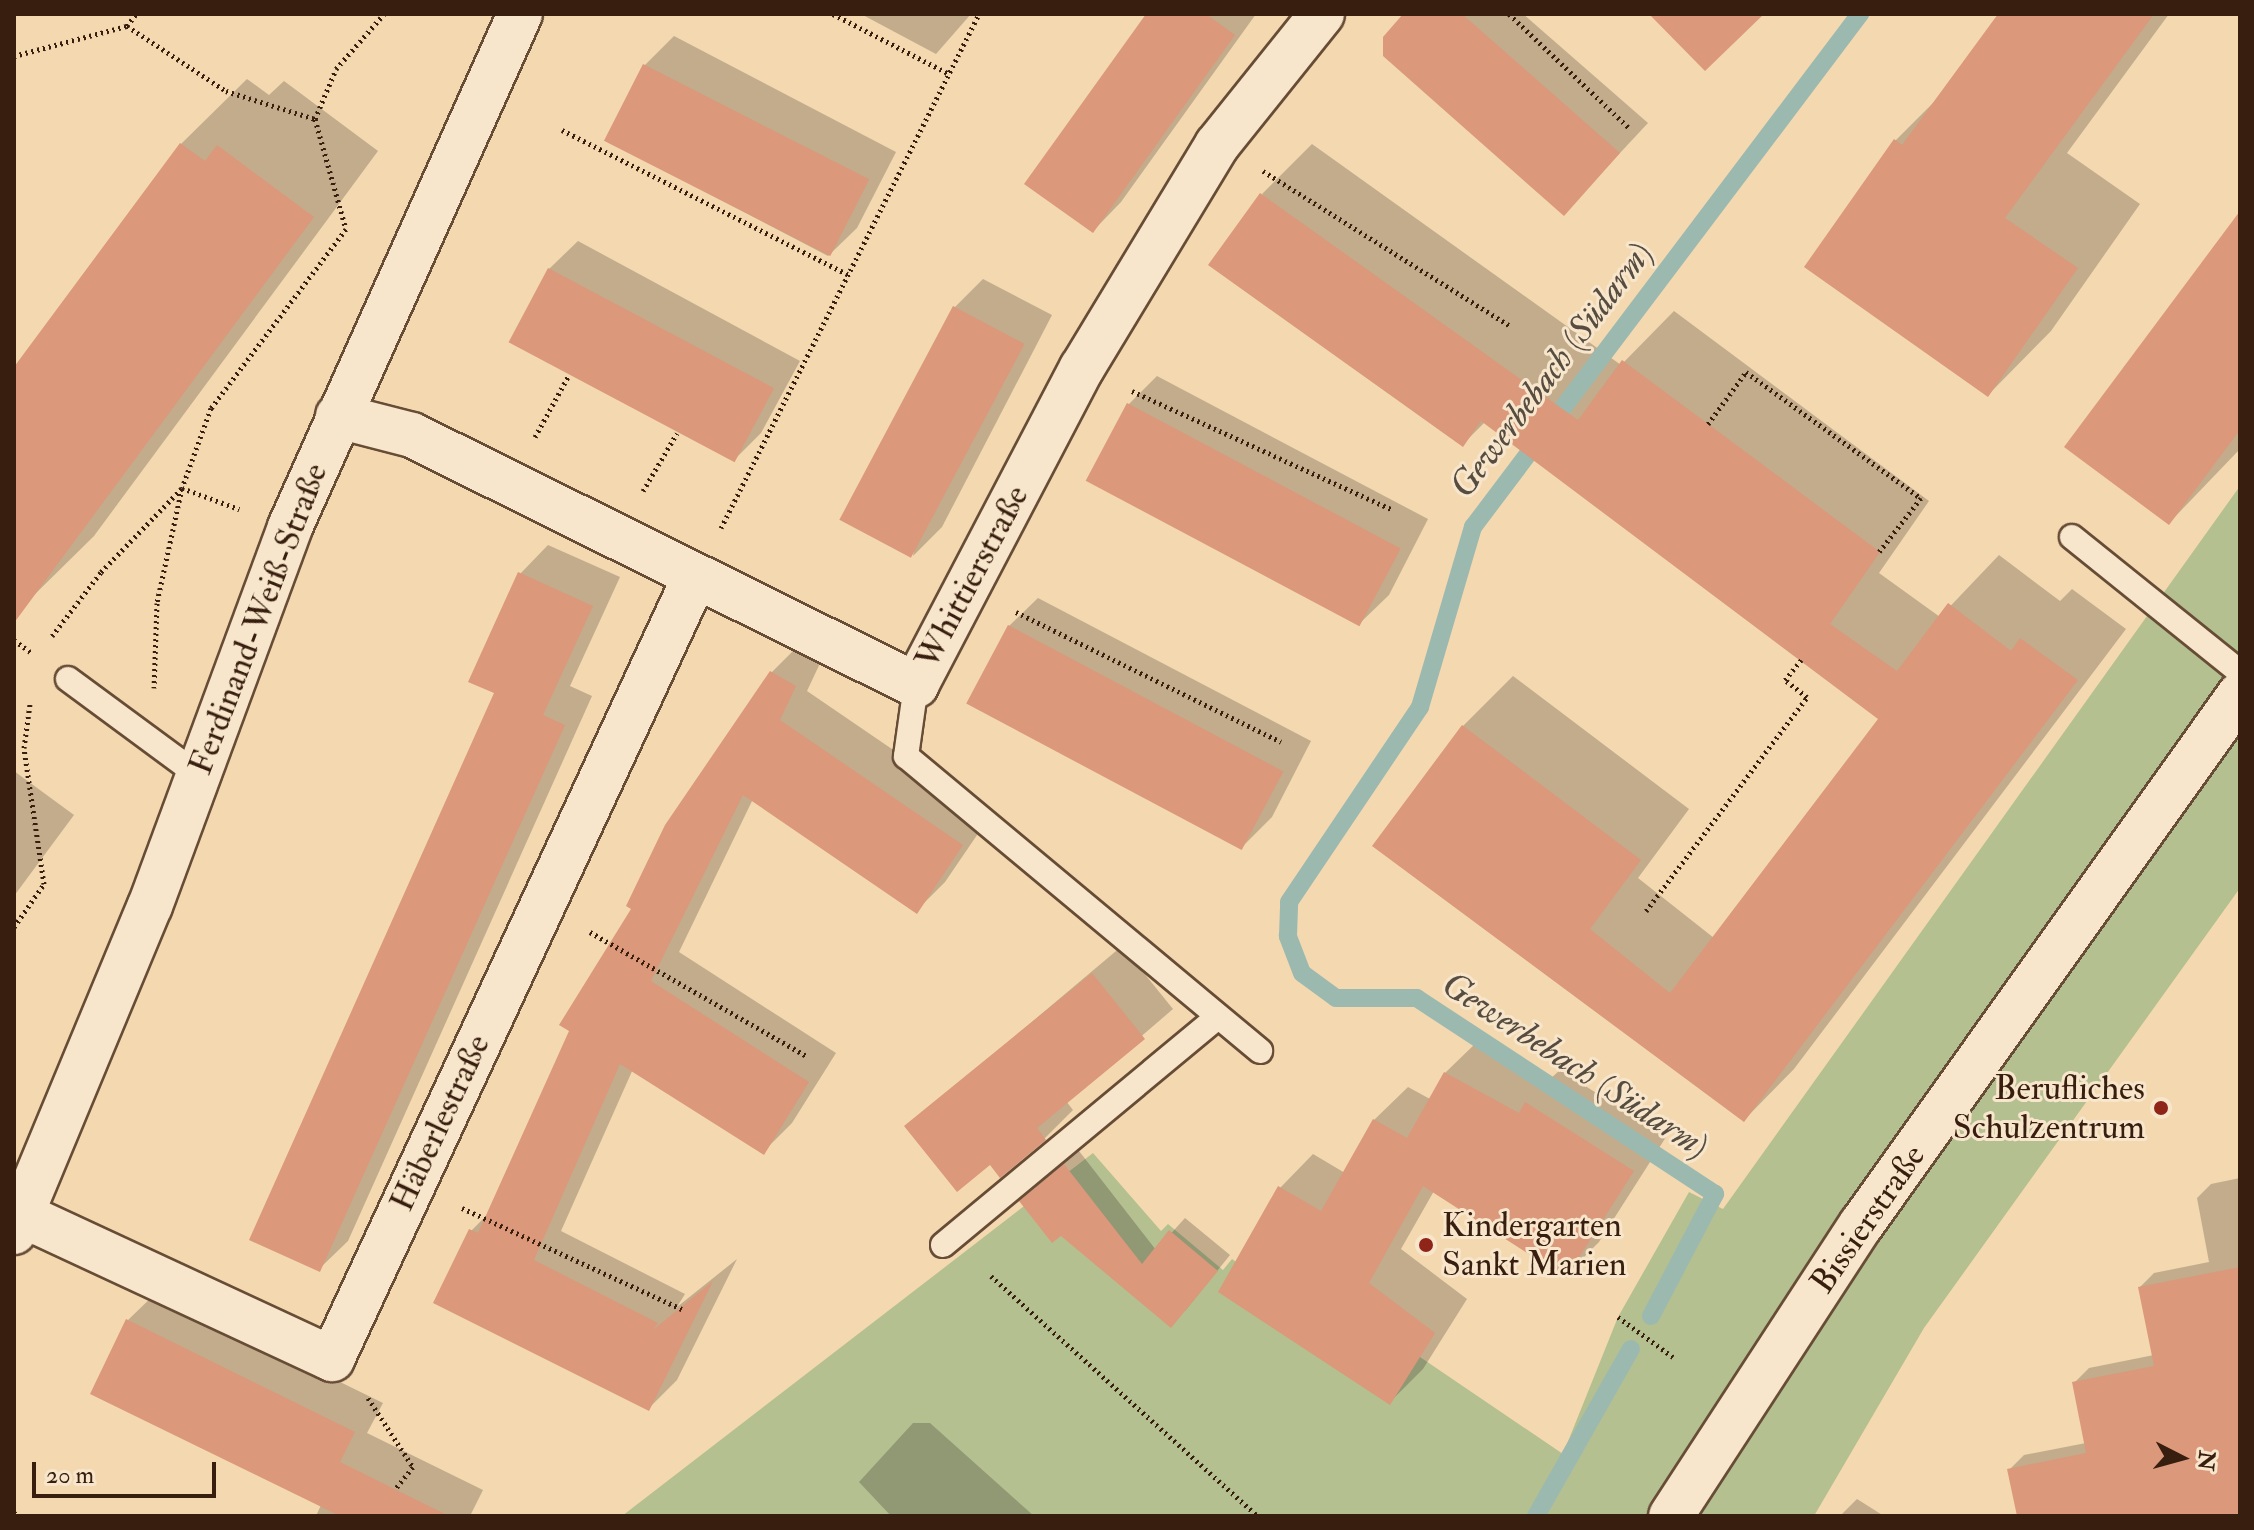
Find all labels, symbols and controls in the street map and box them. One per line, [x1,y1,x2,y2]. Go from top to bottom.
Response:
water label: Gewerbebach (Südarm) [1441,234,1661,506]
street label: Ferdinand-Weiß-Straße [180,458,336,780]
street label: Whittierstraße [907,479,1037,675]
water label: Gewerbebach (Südarm) [1434,963,1716,1167]
street label: Häberlestraße [381,1028,499,1218]
place label: Berufliches Schulzentrum [1953,1068,2145,1148]
marker: Berufliches Schulzentrum [2152,1099,2170,1117]
street label: Bissierstraße [1802,1137,1934,1301]
place label: Kindergarten Sankt Marien [1442,1205,1626,1284]
marker: Kindergarten Sankt Marien [1417,1236,1435,1254]
north arrow [2142,1418,2222,1498]
scale bar [36,1446,220,1496]
text: N [2191,1449,2221,1472]
text: 20 m [46,1460,94,1491]

